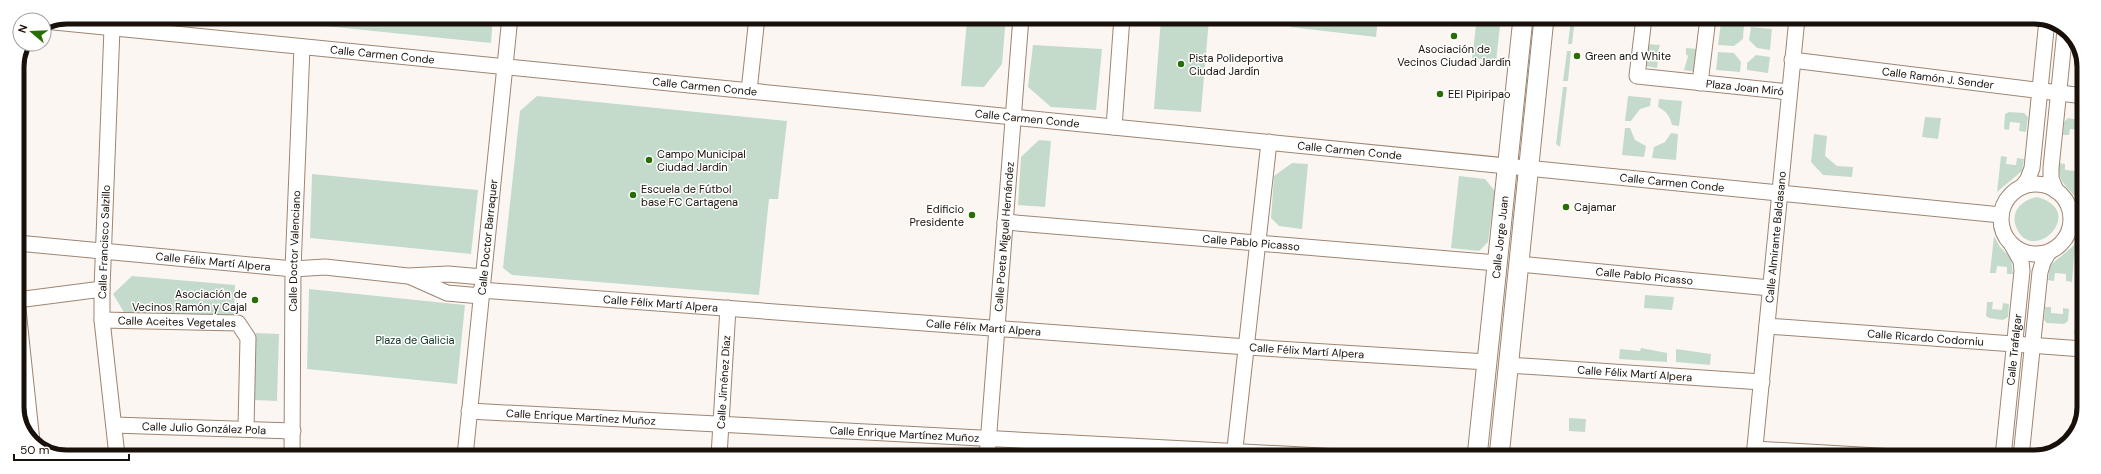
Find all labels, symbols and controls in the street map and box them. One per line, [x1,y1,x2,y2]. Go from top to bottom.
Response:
north arrow [12,12,52,52]
text: N [15,23,30,35]
marker: Asociación de Vecinos Ciudad Jardín [1449,31,1459,41]
street label: Calle Carmen Conde [329,42,435,67]
place label: Asociación de Vecinos Ciudad Jardín [1397,42,1511,69]
place label: Green and White [1585,49,1671,63]
place label: Pista Polideportiva Ciudad Jardín [1189,51,1283,78]
marker: Green and White [1572,51,1582,61]
marker: Pista Polideportiva Ciudad Jardín [1176,59,1186,69]
street label: Calle Ramón J. Sender [1881,64,1995,92]
street label: Calle Carmen Conde [652,74,758,99]
street label: Plaza Joan Miró [1705,76,1785,98]
place label: EEI Pipiripao [1448,87,1511,101]
marker: EEI Pipiripao [1435,89,1445,99]
street label: Calle Carmen Conde [974,106,1080,131]
street label: Calle Carmen Conde [1297,138,1403,163]
place label: Campo Municipal Ciudad Jardín [657,147,746,174]
marker: Campo Municipal Ciudad Jardín [644,155,654,165]
street label: Calle Poeta Miguel Hernández [991,161,1017,312]
street label: Calle Carmen Conde [1619,170,1725,195]
street label: Calle Almirante Baldasano [1762,171,1789,304]
street label: Calle Doctor Barraquer [475,179,500,296]
place label: Escuela de Fútbol base FC Cartagena [641,182,738,209]
street label: Calle Francisco Salzillo [95,185,113,299]
street label: Calle Doctor Valenciano [286,190,303,312]
marker: Escuela de Fútbol base FC Cartagena [628,190,638,200]
street label: Calle Jorge Juan [1489,195,1511,279]
place label: Cajamar [1574,200,1616,214]
place label: Edificio Presidente [909,202,964,229]
marker: Cajamar [1561,202,1571,212]
marker: Edificio Presidente [967,210,977,220]
street label: Calle Pablo Picasso [1202,231,1300,254]
street label: Calle Félix Martí Alpera [155,249,271,274]
street label: Calle Pablo Picasso [1595,264,1694,288]
place label: Asociación de Vecinos Ramón y Cajal [132,287,247,314]
street label: Calle Félix Martí Alpera [602,292,719,315]
marker: Asociación de Vecinos Ramón y Cajal [250,295,260,305]
street label: Calle Aceites Vegetales [118,313,236,330]
street label: Calle Trafalgar [2003,313,2025,386]
street label: Calle Félix Martí Alpera [926,316,1042,339]
street label: Calle Ricardo Codorniu [1867,326,1984,349]
park label: Plaza de Galicia [375,333,455,347]
street label: Calle Jiménez Díaz [714,335,733,429]
street label: Calle Félix Martí Alpera [1249,340,1365,361]
street label: Calle Félix Martí Alpera [1577,363,1693,384]
street label: Calle Enrique Martínez Muñoz [506,406,656,428]
street label: Calle Julio González Pola [142,419,266,437]
street label: Calle Enrique Martínez Muñoz [829,423,980,445]
scale bar [14,436,129,462]
text: 50 m [20,442,49,458]

